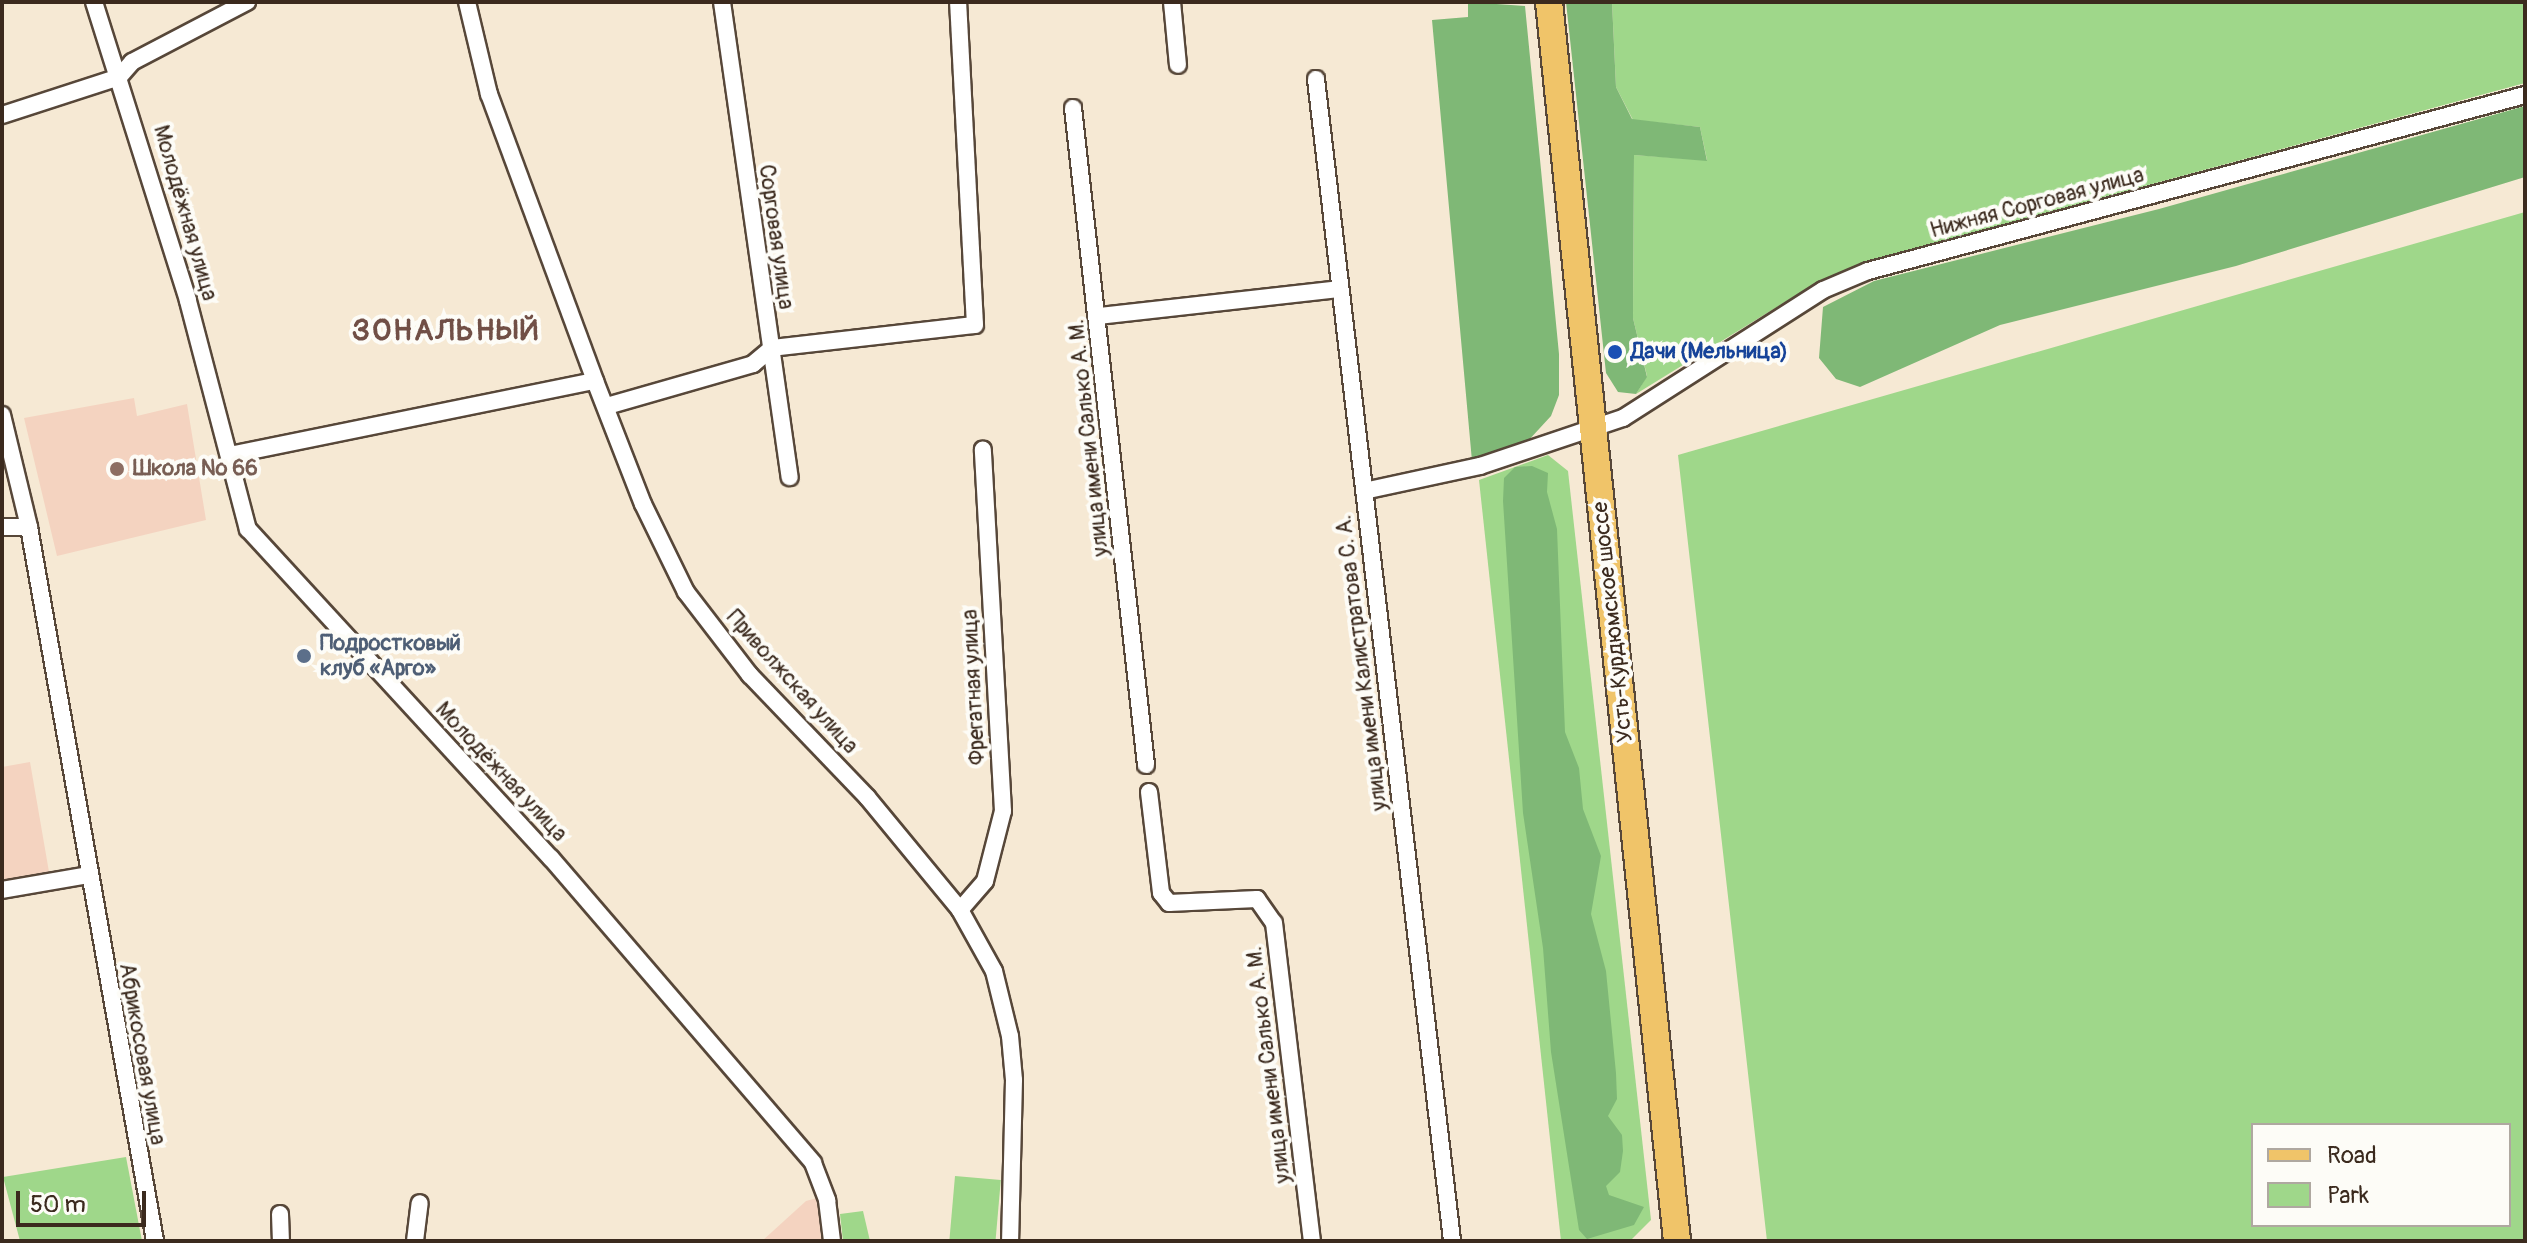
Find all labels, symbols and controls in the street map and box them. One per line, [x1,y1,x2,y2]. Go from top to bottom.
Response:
street label: Молодёжная улица [147,122,223,304]
street label: Нижняя Сорговая улица [1927,162,2147,244]
street label: Сорговая улица [753,163,799,311]
district label: ЗОНАЛЬНЫЙ [352,313,540,349]
street label: улица имени Салько А. М. [1063,318,1115,558]
place label: Дачи (Мельница) [1631,339,1788,365]
marker: Дачи (Мельница) [1606,343,1624,361]
place label: Школа № 66 [133,456,258,482]
marker: Школа № 66 [108,460,126,478]
street label: Усть-Курдюмское шоссе [1587,500,1639,744]
street label: улица имени Калистратова С. А. [1331,514,1393,812]
street label: Приволжская улица [721,605,863,759]
street label: Фрегатная улица [957,609,991,765]
place label: Подростковый клуб «Арго» [320,630,461,682]
marker: Подростковый клуб «Арго» [295,647,313,665]
street label: Молодёжная улица [430,697,572,847]
street label: улица имени Салько А. М. [1241,945,1297,1185]
street label: Абрикосовая улица [113,961,171,1147]
legend [2251,1123,2511,1227]
text: Road [2327,1141,2377,1170]
scale bar [20,1175,150,1225]
text: Park [2327,1181,2369,1210]
text: 50 m [30,1190,86,1219]

